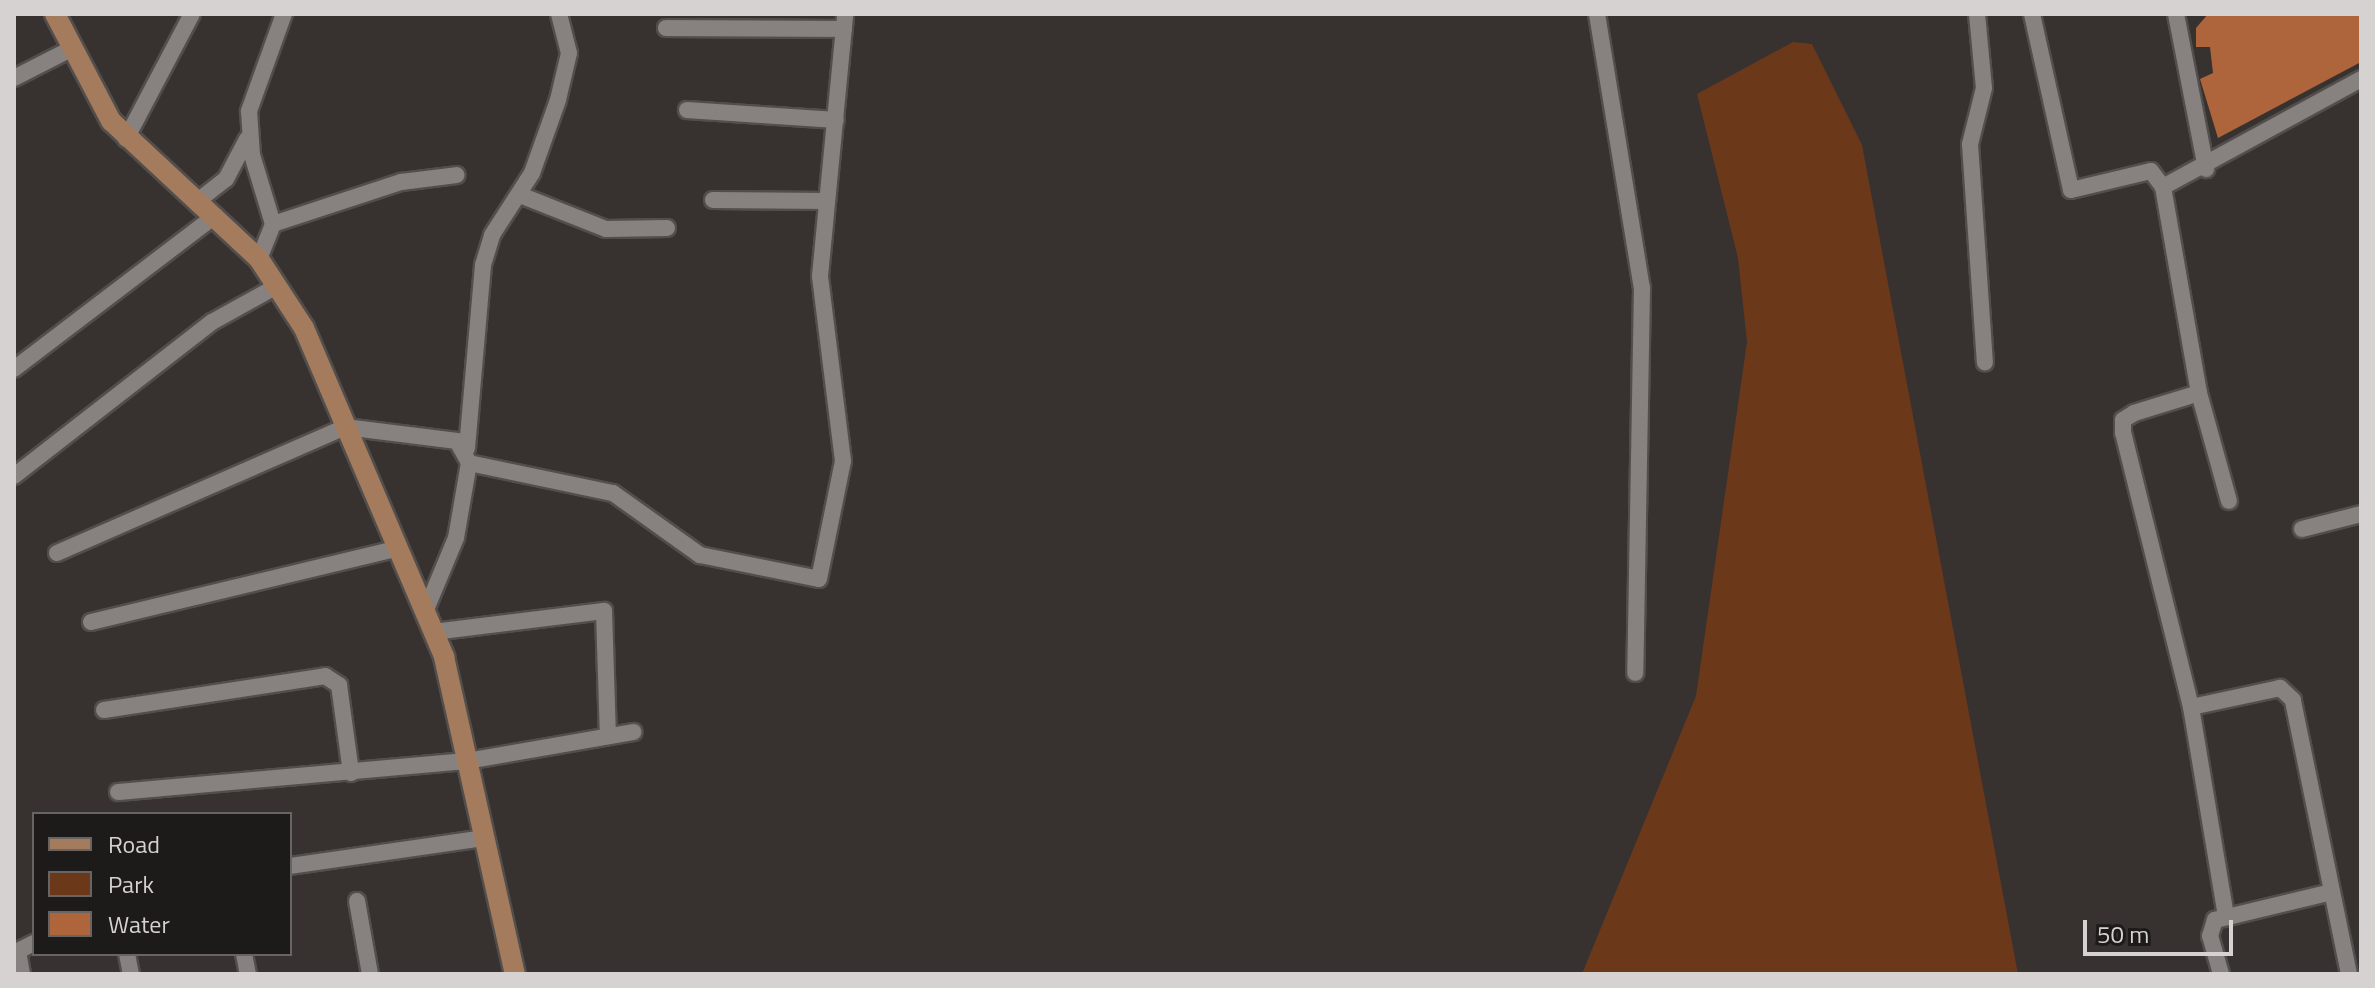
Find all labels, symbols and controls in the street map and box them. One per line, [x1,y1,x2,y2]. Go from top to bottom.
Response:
legend [32,812,292,956]
text: Road [108,826,160,862]
text: Park [108,866,154,902]
scale bar [2087,904,2237,954]
text: Water [108,906,170,942]
text: 50 m [2097,916,2149,952]

